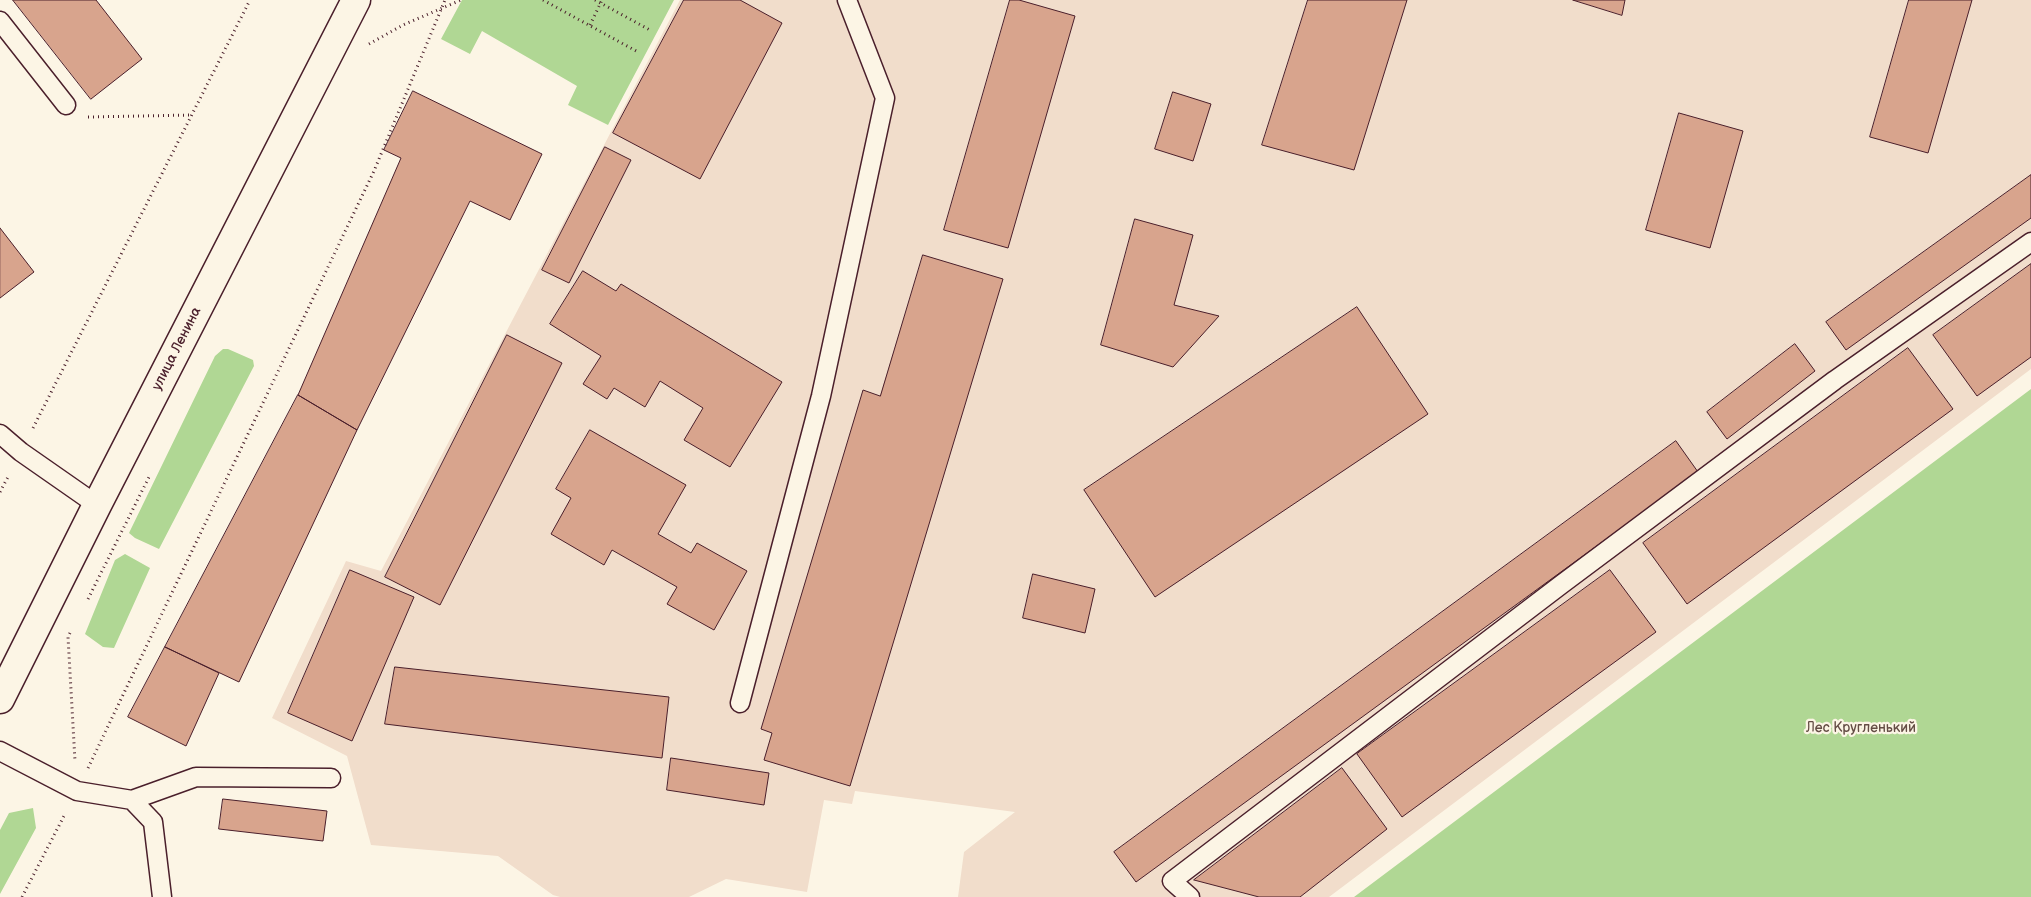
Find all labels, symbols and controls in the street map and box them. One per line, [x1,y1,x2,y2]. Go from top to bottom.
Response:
street label: улица Ленина [149,305,205,393]
park label: Лес Кругленький [1806,720,1916,736]

